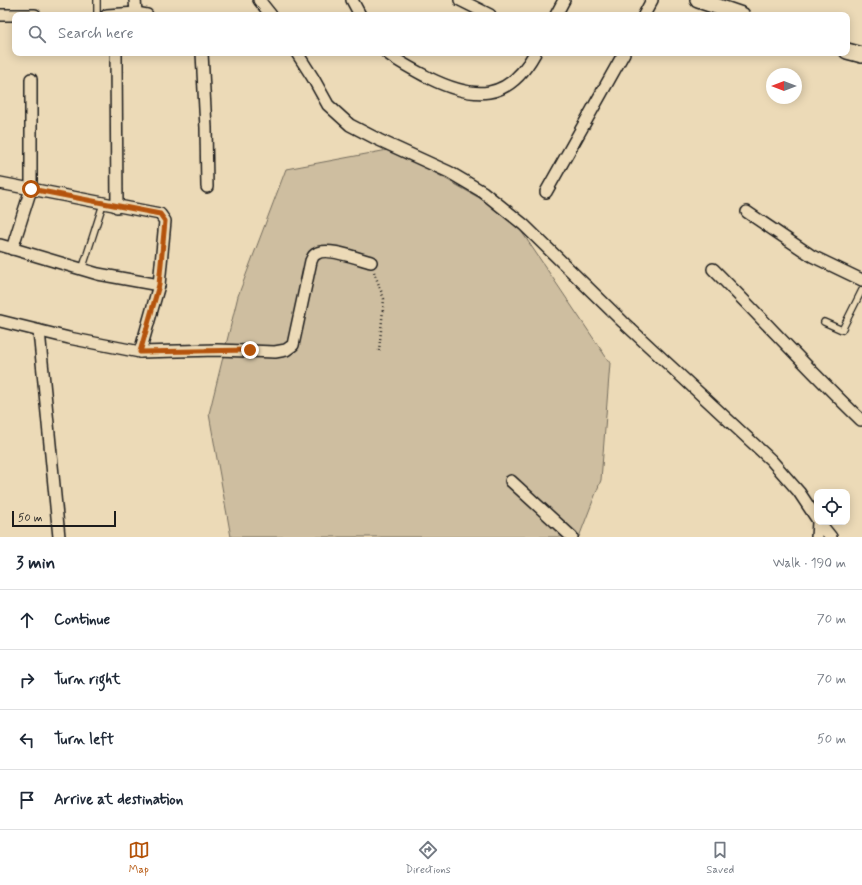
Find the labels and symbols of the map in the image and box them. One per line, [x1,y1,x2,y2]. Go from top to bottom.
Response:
north arrow [766,68,802,104]
route start [22,180,40,198]
route end [241,341,259,359]
scale bar [12,509,116,528]

